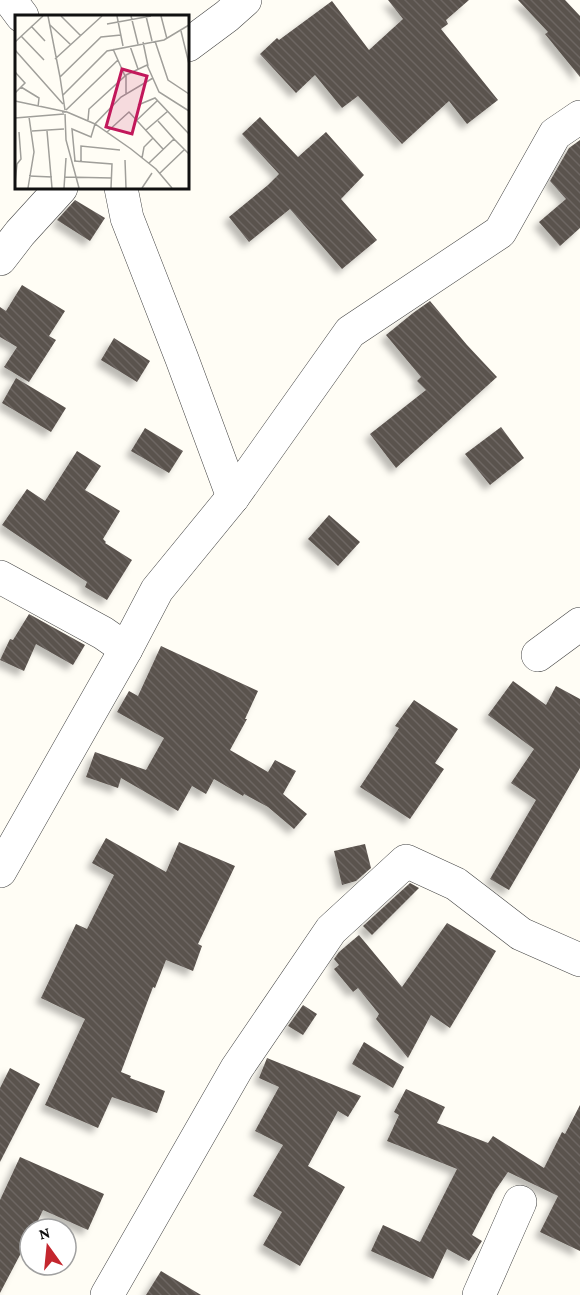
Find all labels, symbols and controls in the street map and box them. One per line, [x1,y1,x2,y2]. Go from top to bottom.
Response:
inset map [15,15,189,189]
north arrow [18,1217,78,1277]
text: N [37,1223,52,1243]

